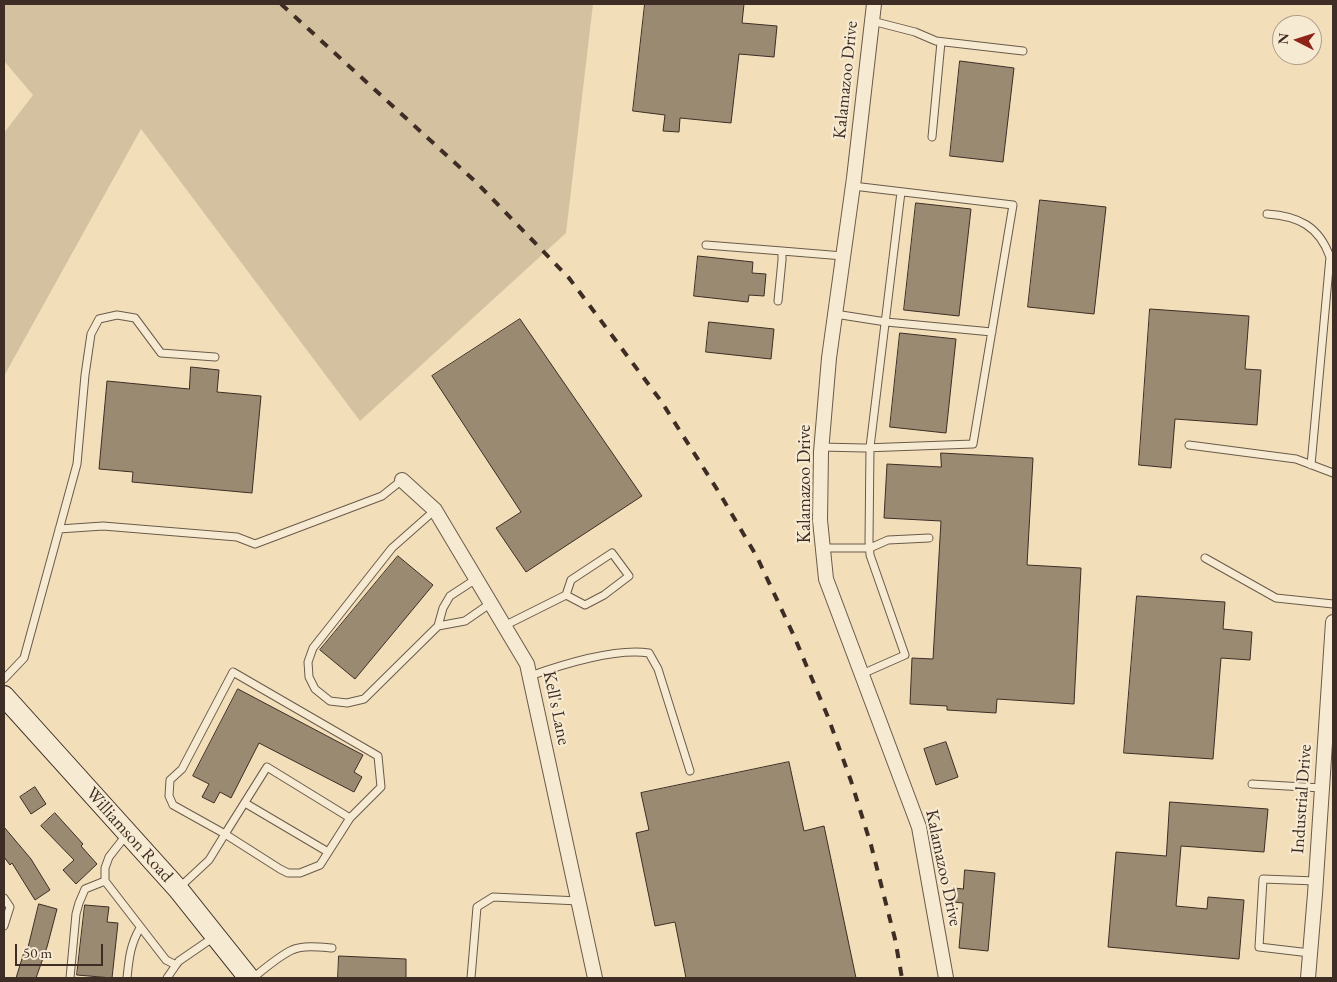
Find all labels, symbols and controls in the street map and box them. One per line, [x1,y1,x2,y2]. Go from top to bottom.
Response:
north arrow [1272,15,1322,65]
street label: Kalamazoo Drive [829,20,863,140]
text: N [1274,32,1293,45]
street label: Kalamazoo Drive [794,425,816,543]
street label: Kell's Lane [538,669,574,747]
street label: Industrial Drive [1287,744,1317,854]
street label: Williamson Road [81,783,177,887]
street label: Kalamazoo Drive [920,808,966,928]
scale bar [18,934,105,966]
text: 50 m [23,943,52,962]

